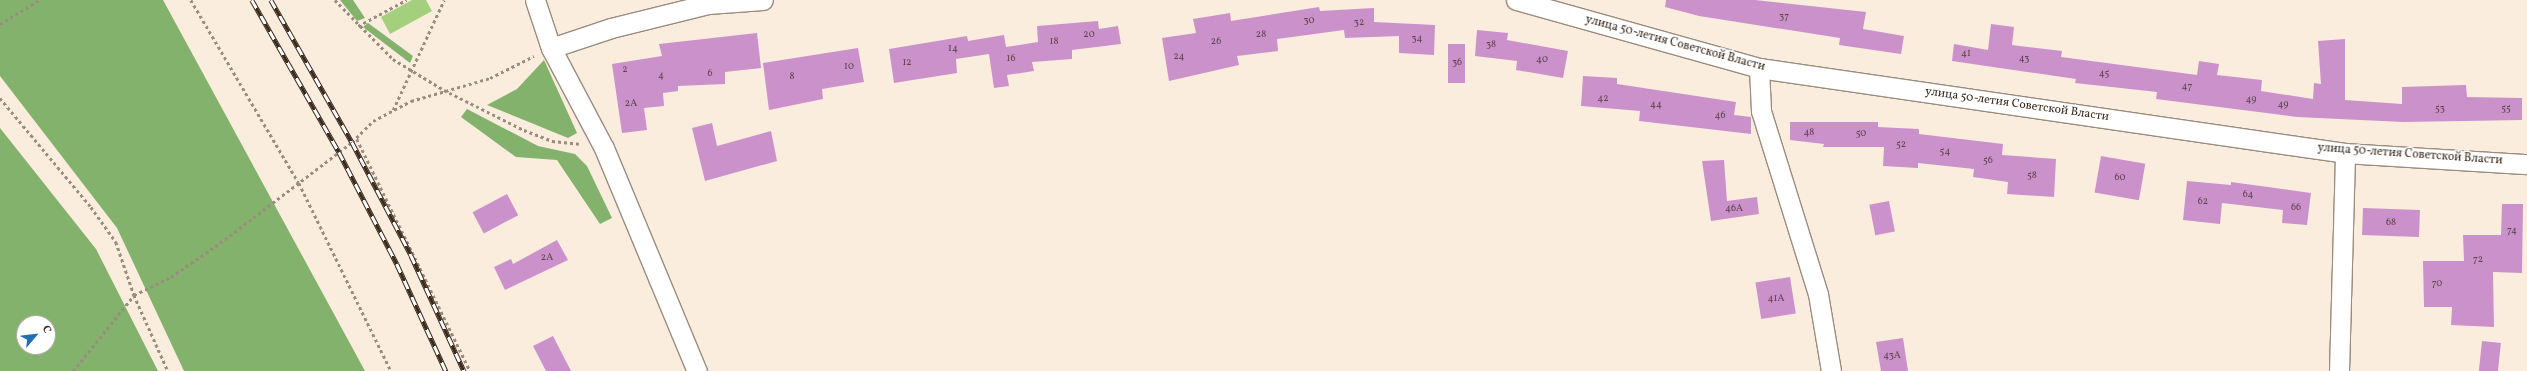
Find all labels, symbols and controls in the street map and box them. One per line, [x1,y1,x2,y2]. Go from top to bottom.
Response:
house number: 37 [1779,11,1789,23]
street label: улица 50-летия Советской Власти [1584,13,1766,75]
house number: 30 [1304,15,1314,27]
house number: 32 [1354,17,1364,29]
house number: 20 [1083,29,1095,41]
house number: 28 [1256,29,1266,41]
house number: 34 [1411,33,1423,45]
house number: 18 [1050,36,1058,48]
house number: 26 [1211,36,1221,48]
house number: 38 [1486,39,1496,51]
house number: 14 [948,43,958,55]
house number: 41 [1961,48,1971,60]
house number: 24 [1173,51,1185,63]
house number: 16 [1007,53,1015,65]
house number: 43 [2019,53,2029,65]
house number: 40 [1536,54,1548,66]
house number: 12 [902,57,912,69]
house number: 36 [1452,57,1462,69]
house number: 10 [844,61,854,73]
house number: 2 [622,64,628,76]
house number: 6 [707,68,713,80]
house number: 45 [2099,68,2109,80]
house number: 4 [658,70,664,82]
house number: 8 [789,71,795,83]
house number: 47 [2182,81,2192,93]
street label: улица 50-летия Советской Власти [1924,85,2110,125]
house number: 42 [1597,93,1609,105]
house number: 49 [2246,94,2256,106]
house number: 2А [625,98,637,110]
house number: 44 [1650,99,1662,111]
house number: 49 [2278,99,2288,111]
house number: 53 [2435,103,2445,115]
house number: 55 [2501,103,2511,115]
house number: 46 [1715,110,1725,122]
house number: 48 [1804,127,1814,139]
house number: 50 [1856,128,1866,140]
house number: 52 [1896,139,1906,151]
street label: улица 50-летия Советской Власти [2317,141,2503,169]
house number: 54 [1940,146,1950,158]
house number: 56 [1983,155,1993,167]
house number: 58 [2027,170,2037,182]
house number: 60 [2114,172,2126,184]
house number: 64 [2243,189,2253,201]
house number: 62 [2198,196,2208,208]
house number: 66 [2291,202,2301,214]
house number: 46А [1725,203,1743,215]
house number: 68 [2386,217,2396,229]
house number: 74 [2507,225,2517,237]
house number: 2А [541,252,553,264]
house number: 72 [2473,254,2483,266]
house number: 70 [2432,278,2442,290]
house number: 41А [1768,293,1784,305]
north arrow [16,315,56,355]
text: С [38,323,54,336]
house number: 43А [1883,350,1901,362]

